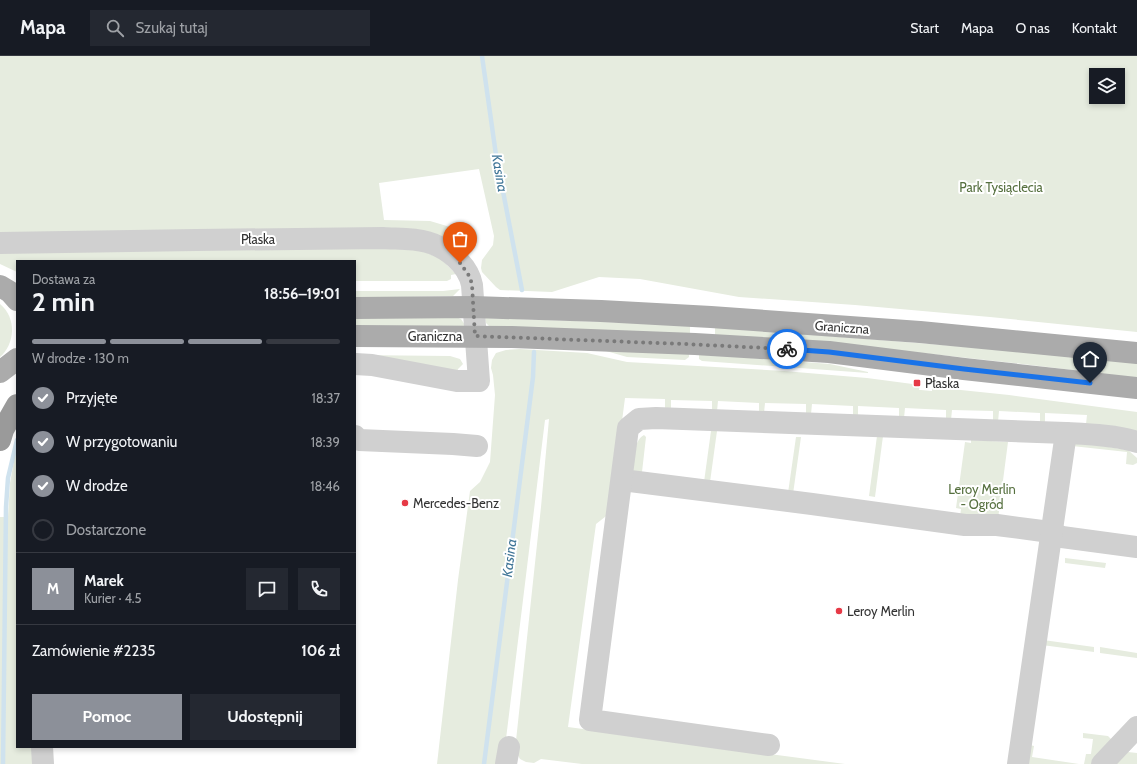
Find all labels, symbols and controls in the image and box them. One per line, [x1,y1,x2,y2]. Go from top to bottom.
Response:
search box [90,10,370,46]
text: Mapa [20,16,66,39]
icon: search [104,17,126,39]
text: Szukaj tutaj [136,19,208,37]
text: Start [910,19,939,37]
text: Mapa [961,19,993,37]
text: O nas [1015,19,1050,37]
text: Kontakt [1072,19,1117,37]
map controls [1089,68,1125,104]
button: layers [1089,68,1125,104]
water label: Kasina [488,153,512,193]
park label: Park Tysiąclecia [959,179,1044,195]
pin [443,222,477,263]
icon: bag [449,228,471,250]
street label: Płaska [241,231,276,247]
text: Dostawa za [32,271,95,287]
text: 18:56–19:01 [264,285,340,303]
text: 2 min [32,286,95,318]
street label: Graniczna [814,317,870,337]
street label: Graniczna [408,328,463,344]
courier [767,329,807,369]
icon: bike [776,338,798,360]
pin [1073,342,1107,383]
icon: home [1079,348,1101,370]
text: W drodze · 130 m [32,350,129,366]
place label: Płaska [925,375,960,391]
marker: Płaska [912,378,922,388]
icon: check [32,387,54,409]
text: Przyjęte [66,389,117,407]
text: 18:37 [312,390,340,406]
icon: check [32,431,54,453]
text: W przygotowaniu [66,433,177,451]
text: 18:39 [311,434,340,450]
icon: check [32,475,54,497]
text: W drodze [66,477,128,495]
text: 18:46 [310,478,340,494]
park label: Leroy Merlin - Ogród [948,481,1016,512]
place label: Mercedes-Benz [413,495,499,511]
marker: Mercedes-Benz [400,498,410,508]
text: Dostarczone [66,521,146,539]
water label: Kasina [498,538,520,578]
button: chat [246,568,288,610]
button: phone [298,568,340,610]
text: Marek [84,572,124,590]
text: M [47,580,59,598]
text: Kurier · 4.5 [84,590,142,606]
place label: Leroy Merlin [847,603,915,619]
marker: Leroy Merlin [834,606,844,616]
text: Zamówienie #2235 [32,642,155,660]
text: 106 zł [301,642,340,660]
button: Pomoc [32,694,182,740]
button: Udostępnij [190,694,340,740]

